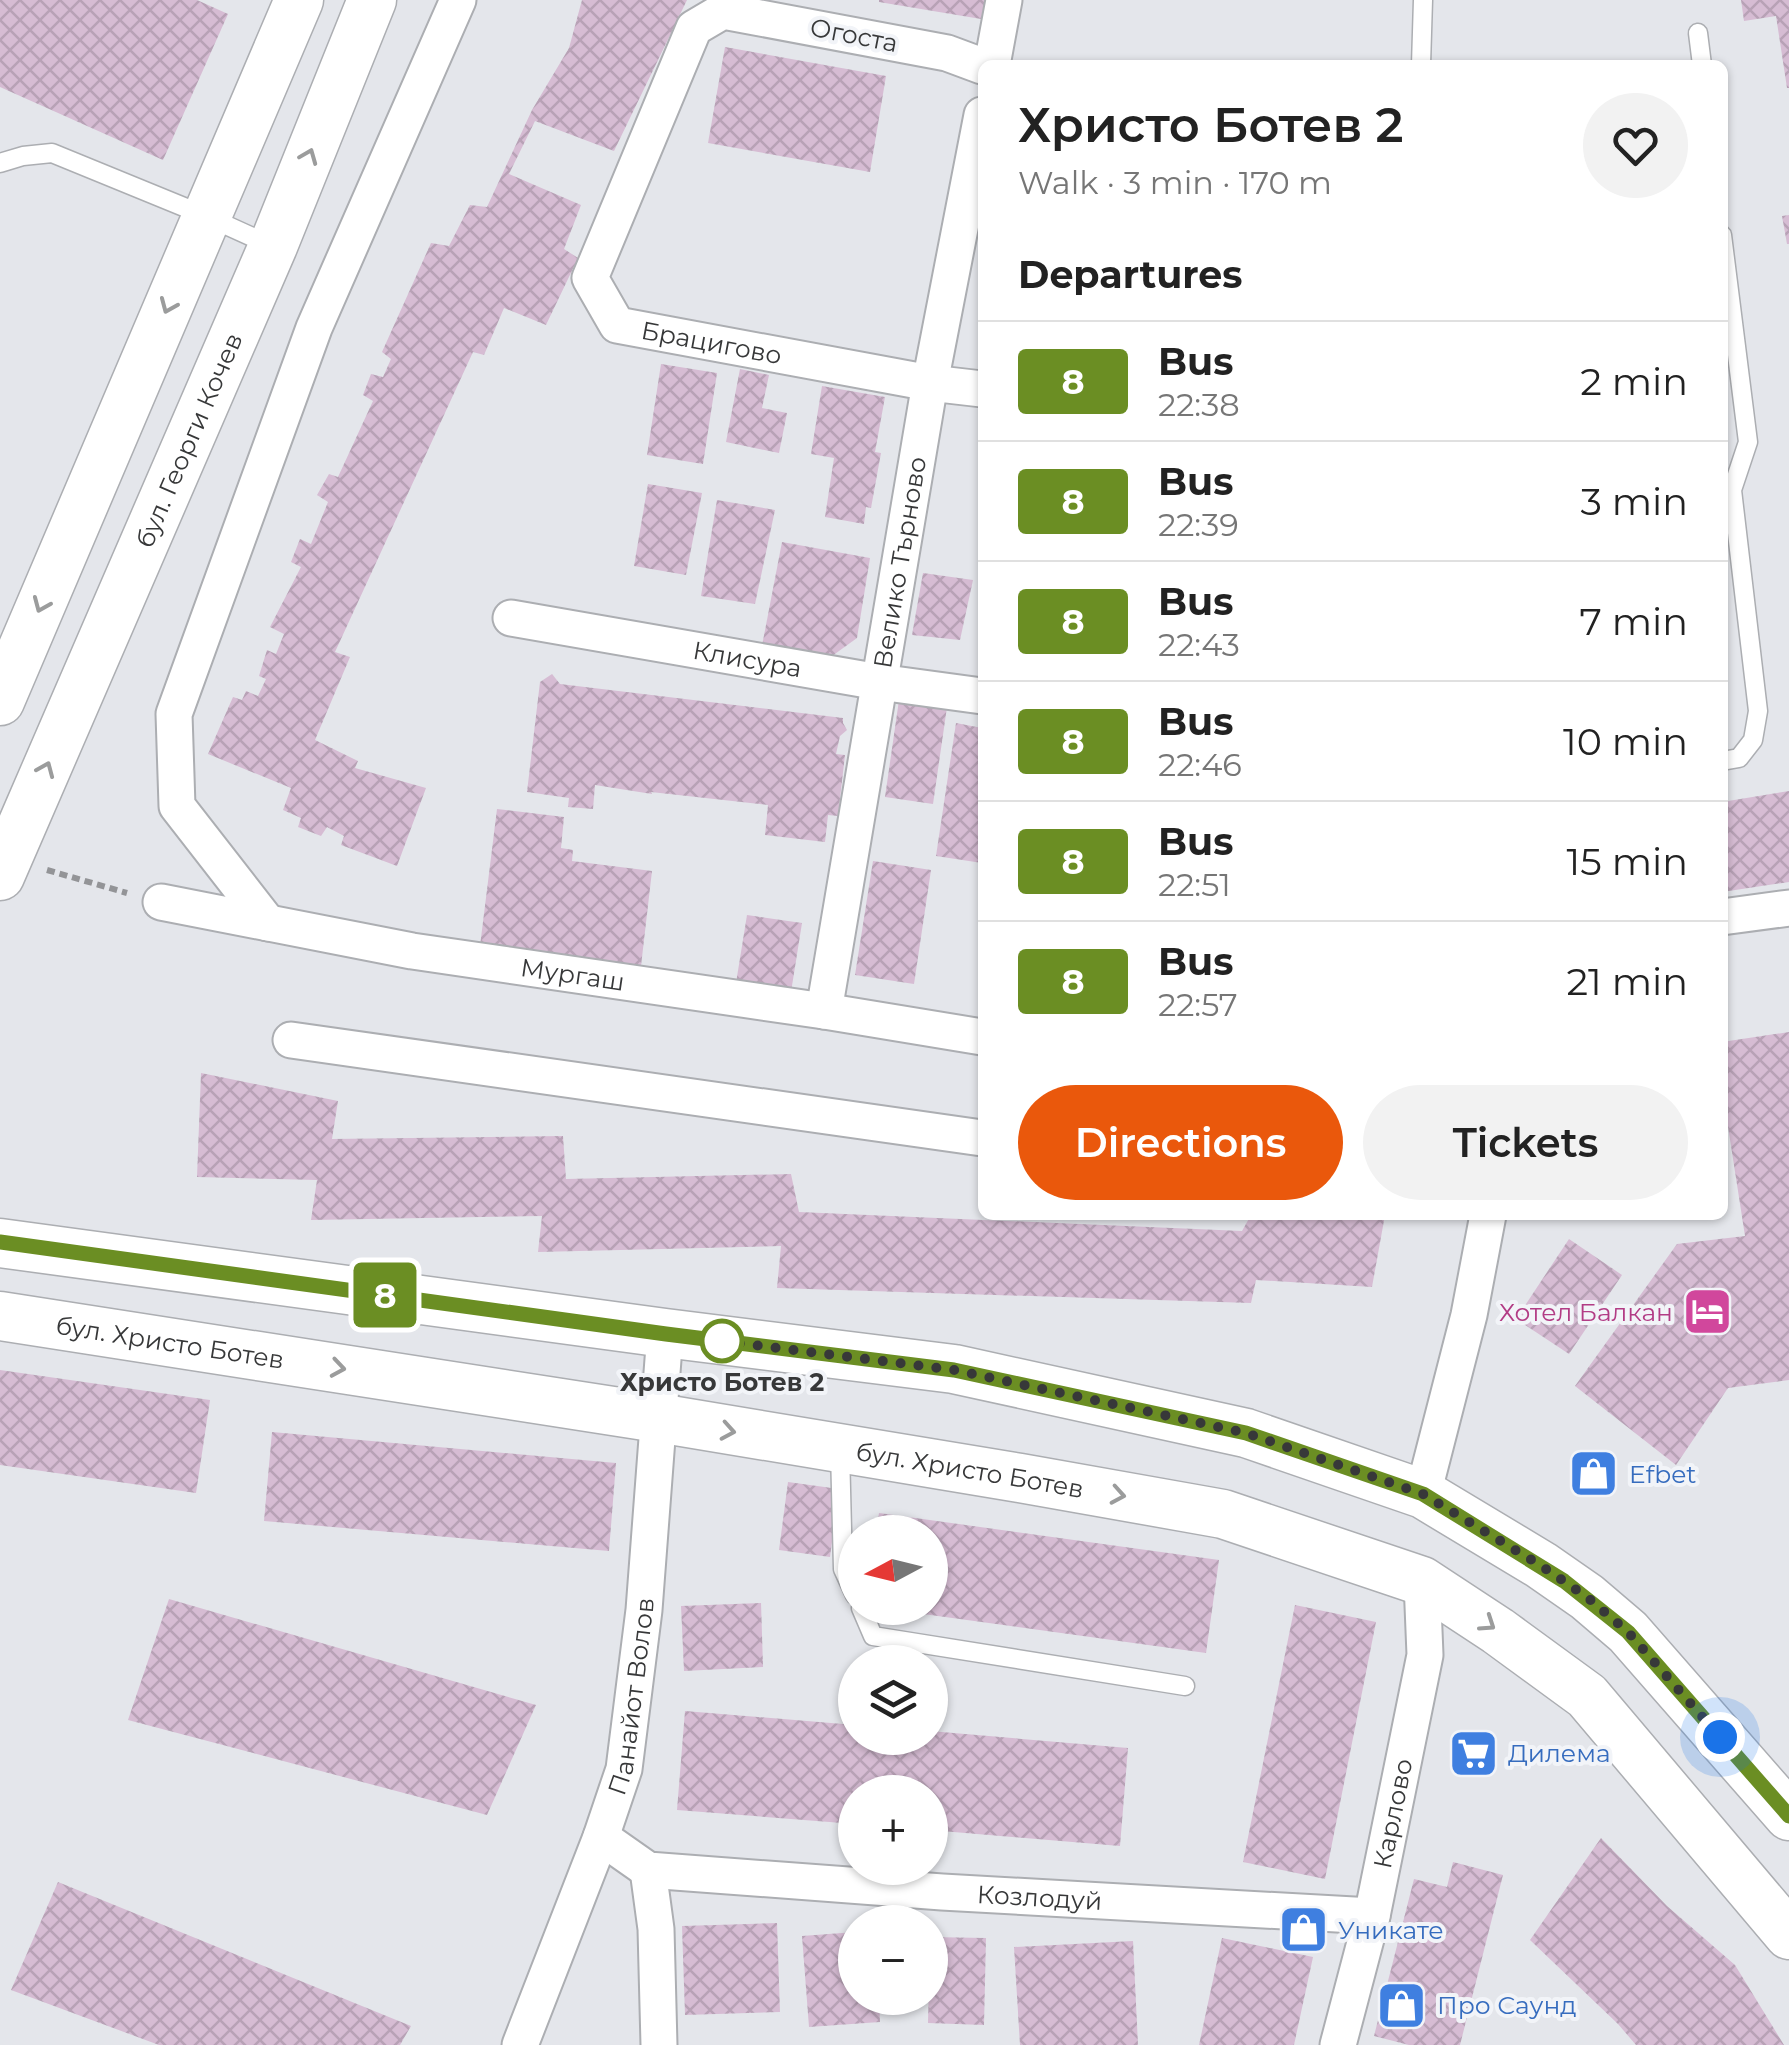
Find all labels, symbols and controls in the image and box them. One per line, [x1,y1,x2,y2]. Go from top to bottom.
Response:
street label: Огоста [808,12,900,58]
button: heart [1583,93,1688,198]
text: Христо Ботев 2 [1018,96,1404,154]
one-way arrow [298,148,318,166]
text: Walk · 3 min · 170 m [1018,163,1332,202]
text: Departures [1018,251,1242,298]
one-way arrow [160,296,180,314]
street label: Брацигово [639,315,784,370]
street label: бул. Георги Кочев [129,328,249,552]
text: Bus [1158,338,1233,385]
text: 2 min [1580,358,1688,405]
text: 8 [1061,360,1085,403]
text: 22:38 [1158,385,1240,424]
street label: Велико Търново [867,454,932,670]
text: Bus [1158,458,1233,505]
text: 3 min [1580,478,1688,525]
text: 8 [1061,480,1085,523]
text: 22:39 [1158,505,1239,544]
text: Bus [1158,578,1233,625]
one-way arrow [33,595,53,613]
text: 7 min [1579,598,1688,645]
text: 8 [1061,600,1085,643]
text: 22:43 [1158,625,1240,664]
street label: Клисура [691,635,804,683]
text: Bus [1158,698,1233,745]
text: 10 min [1563,718,1688,765]
text: 8 [1061,720,1085,763]
text: 22:46 [1158,745,1242,784]
one-way arrow [34,761,54,779]
text: Bus [1158,818,1233,865]
text: 15 min [1567,838,1688,885]
text: 8 [1061,840,1085,883]
text: 22:51 [1158,865,1231,904]
text: Bus [1158,938,1233,985]
street label: Мургаш [519,952,627,997]
text: 21 min [1567,958,1688,1005]
text: 8 [1061,960,1085,1003]
text: 22:57 [1158,985,1238,1024]
button: Directions [1018,1085,1343,1200]
button: Tickets [1363,1085,1688,1200]
line badge: 8 [352,1262,418,1328]
text: 8 [373,1274,397,1317]
hotel icon: Хотел Балкан [1682,1286,1734,1338]
place label: Хотел Балкан [1499,1297,1673,1327]
street label: бул. Христо Ботев [54,1310,286,1375]
marker: Христо Ботев 2 [701,1320,743,1362]
one-way arrow [330,1357,347,1378]
place label: Христо Ботев 2 [620,1367,824,1397]
one-way arrow [720,1420,737,1441]
street label: бул. Христо Ботев [854,1436,1086,1504]
shop icon: Efbet [1568,1448,1620,1500]
place label: Efbet [1629,1459,1696,1489]
one-way arrow [1110,1484,1126,1505]
north arrow [838,1515,948,1625]
map controls [838,1515,948,2015]
street label: Панайот Волов [601,1597,660,1799]
one-way arrow [1477,1612,1495,1631]
button: layers [838,1645,948,1755]
your location [1695,1712,1745,1762]
supermarket icon: Дилема [1447,1727,1499,1779]
place label: Дилема [1508,1738,1611,1768]
street label: Карлово [1367,1756,1419,1871]
button: + [838,1775,948,1885]
street label: Козлодуй [976,1879,1103,1916]
shop icon: Уникате [1277,1904,1329,1956]
button: − [838,1905,948,2015]
place label: Уникате [1338,1915,1444,1945]
shop icon: Про Саунд [1376,1979,1428,2031]
place label: Про Саунд [1437,1990,1577,2020]

